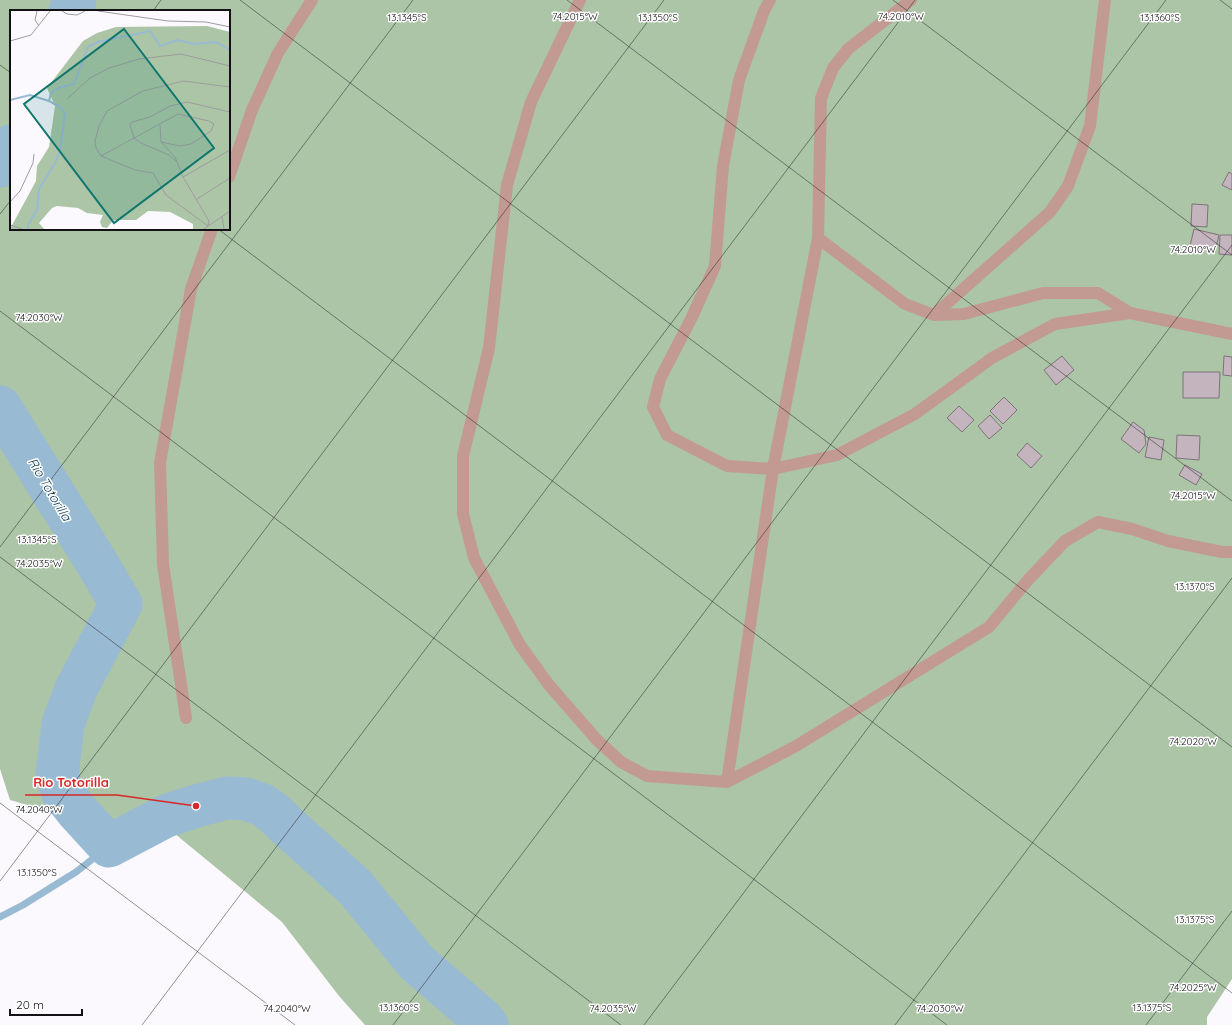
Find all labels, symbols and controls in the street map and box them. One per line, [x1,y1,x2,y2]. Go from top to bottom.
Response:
inset map [10,10,230,230]
text: 74.2015°W [552,10,598,23]
text: 74.2010°W [878,10,924,23]
text: 13.1345°S [388,11,427,24]
text: 13.1350°S [638,11,678,24]
text: 13.1360°S [1140,11,1180,24]
text: 74.2010°W [1170,243,1216,256]
text: 74.2030°W [15,311,63,324]
water label: Rio Totorilla [25,454,76,524]
text: 74.2015°W [1170,489,1216,502]
text: 13.1345°S [18,533,57,546]
text: 74.2035°W [16,557,63,570]
text: 13.1370°S [1175,580,1215,593]
text: 74.2020°W [1169,735,1217,748]
callout: Rio Totorilla [25,770,117,795]
text: Rio Totorilla [33,774,109,790]
text: 74.2040°W [15,803,63,816]
text: 13.1350°S [17,866,57,879]
text: 13.1375°S [1176,913,1215,926]
text: 74.2025°W [1169,981,1217,994]
scale bar [10,991,82,1017]
text: 20 m [16,997,44,1012]
text: 13.1360°S [379,1001,419,1014]
text: 13.1375°S [1133,1001,1172,1014]
text: 74.2040°W [263,1002,311,1015]
text: 74.2035°W [590,1002,637,1015]
text: 74.2030°W [916,1002,964,1015]

